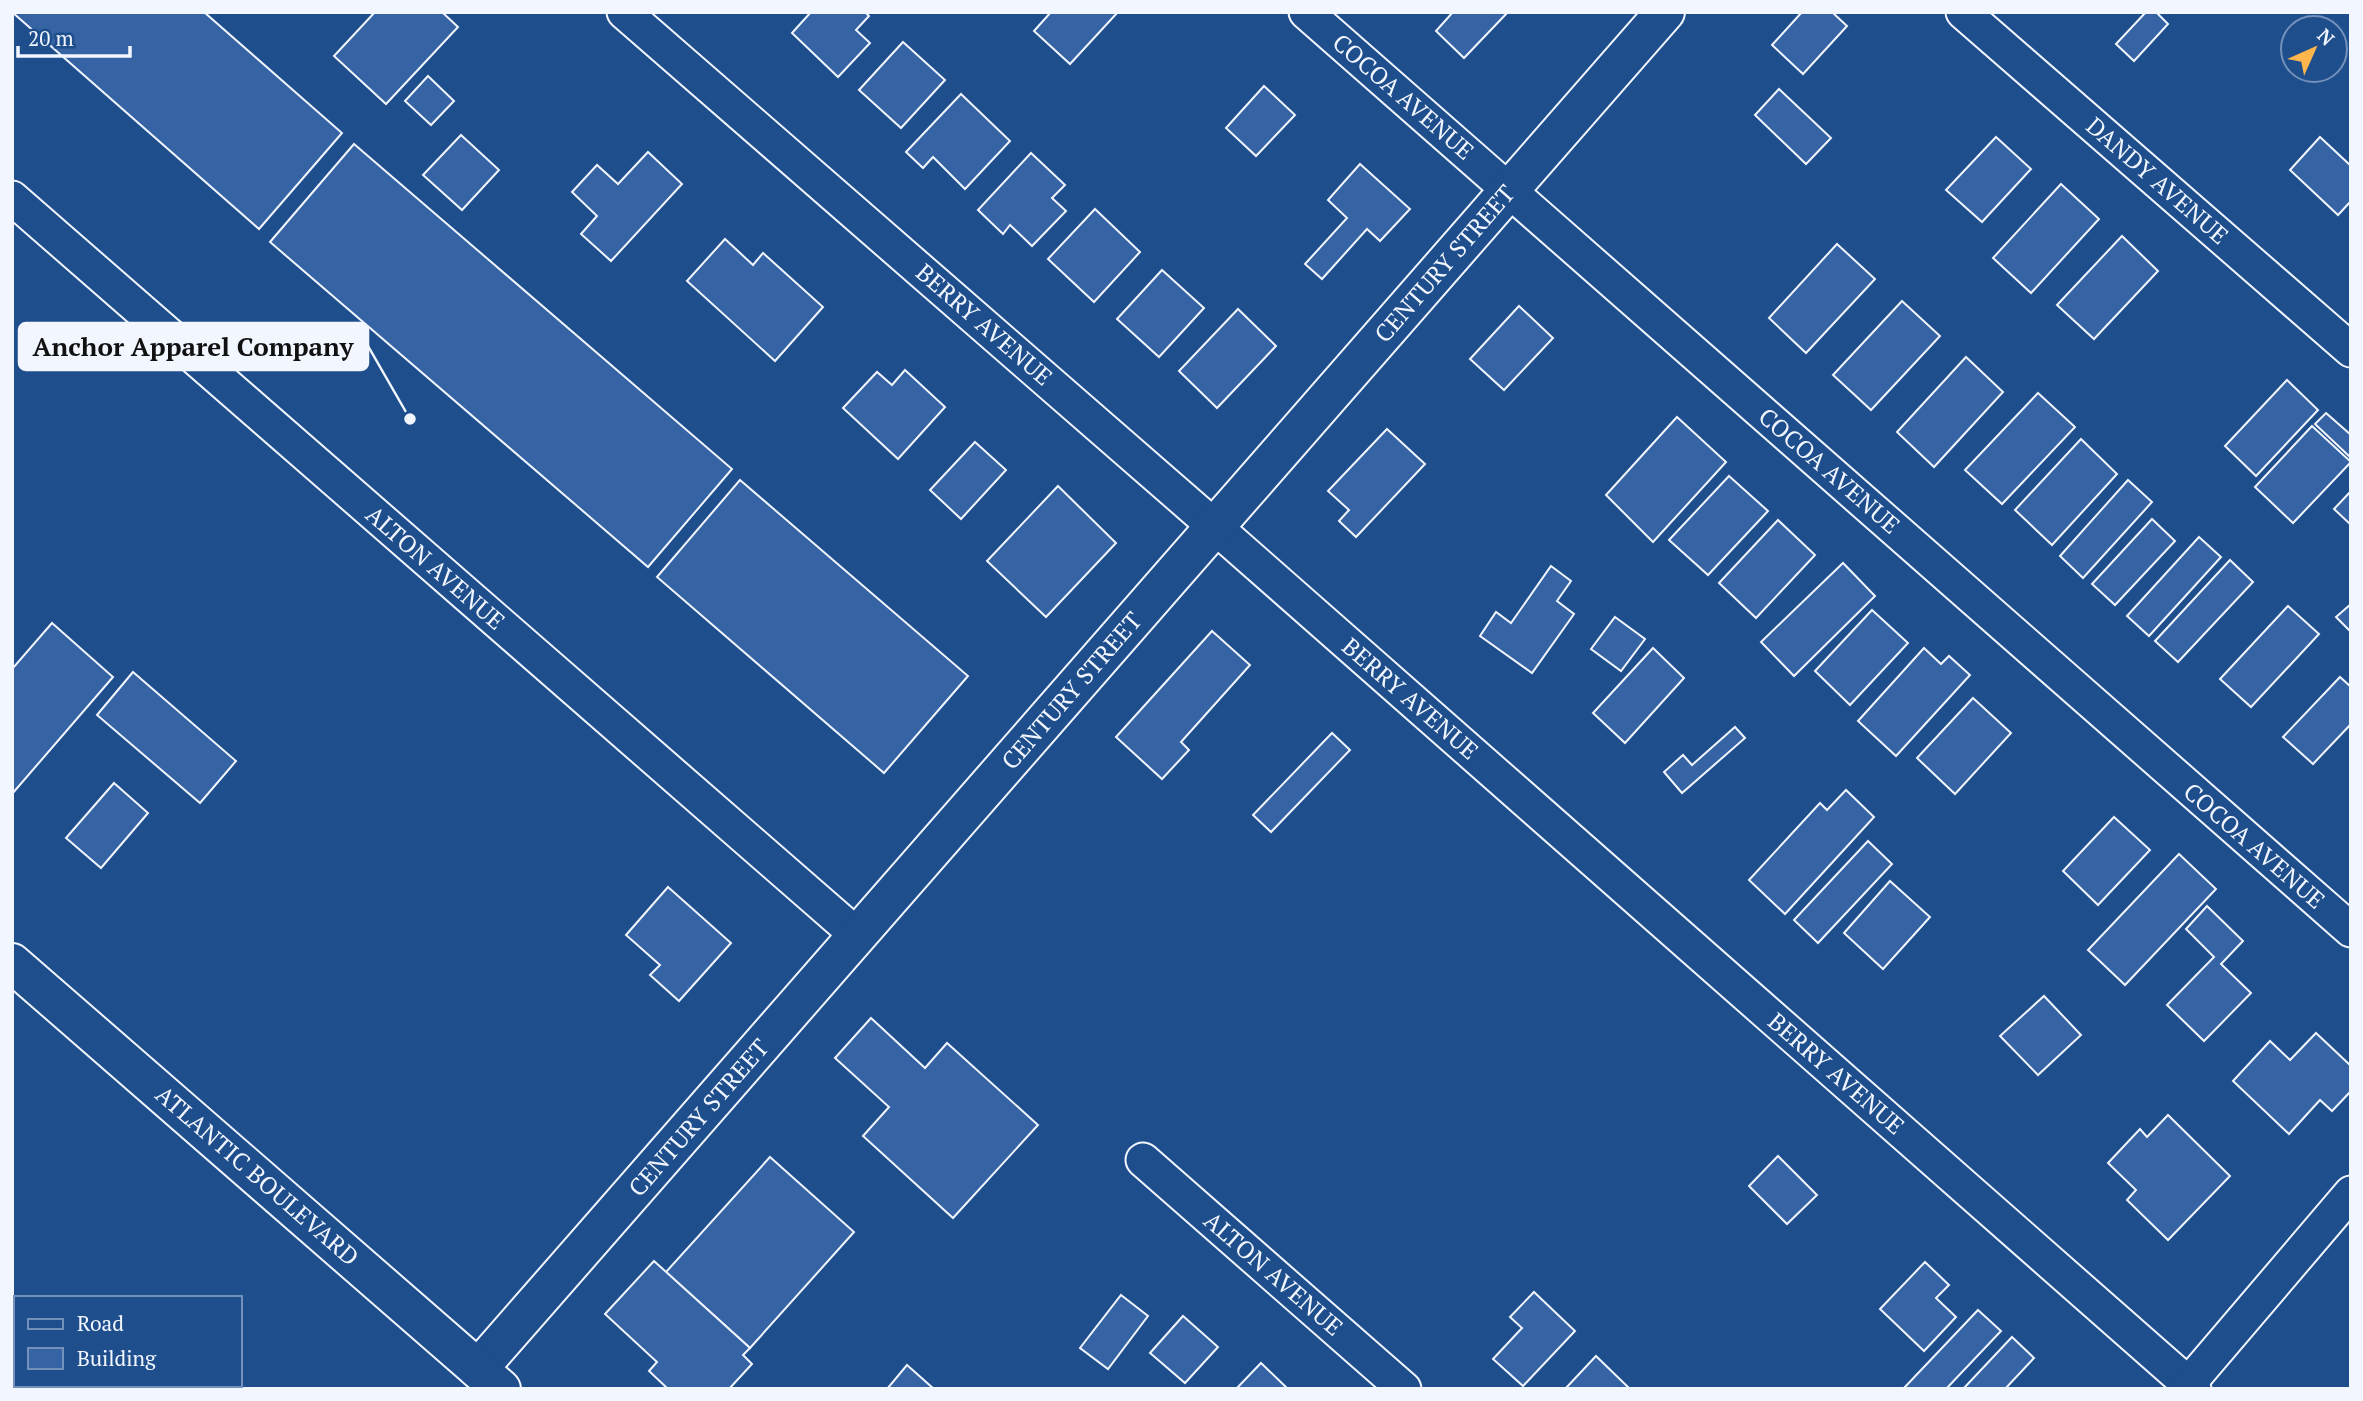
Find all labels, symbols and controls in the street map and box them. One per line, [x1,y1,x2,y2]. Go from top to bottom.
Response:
scale bar [18,14,130,58]
north arrow [2279,14,2349,84]
text: N [2312,23,2341,51]
text: 20 m [28,24,74,52]
street label: COCOA AVENUE [1326,26,1481,166]
street label: DANDY AVENUE [2080,110,2235,251]
street label: CENTURY STREET [1367,178,1522,349]
street label: BERRY AVENUE [910,256,1060,392]
callout: Anchor Apparel Company [19,323,368,370]
text: Anchor Apparel Company [33,329,355,363]
street label: COCOA AVENUE [1752,400,1907,540]
street label: ALTON AVENUE [359,498,512,636]
street label: CENTURY STREET [994,605,1149,776]
street label: BERRY AVENUE [1336,630,1486,766]
street label: COCOA AVENUE [2177,775,2332,915]
street label: BERRY AVENUE [1762,1005,1912,1141]
street label: CENTURY STREET [621,1032,776,1203]
street label: ATLANTIC BOULEVARD [149,1078,366,1272]
street label: ALTON AVENUE [1197,1204,1350,1342]
legend [14,1296,242,1387]
text: Road [77,1309,124,1337]
text: Building [77,1344,157,1372]

